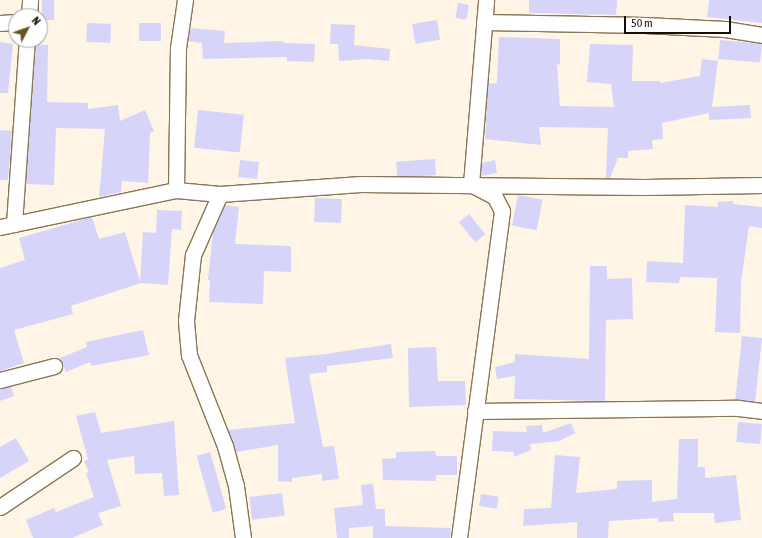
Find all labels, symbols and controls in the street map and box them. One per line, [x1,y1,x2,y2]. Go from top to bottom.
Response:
north arrow [8,8,48,48]
scale bar [626,8,733,34]
text: N [30,14,43,27]
text: 50 m [631,16,653,30]

